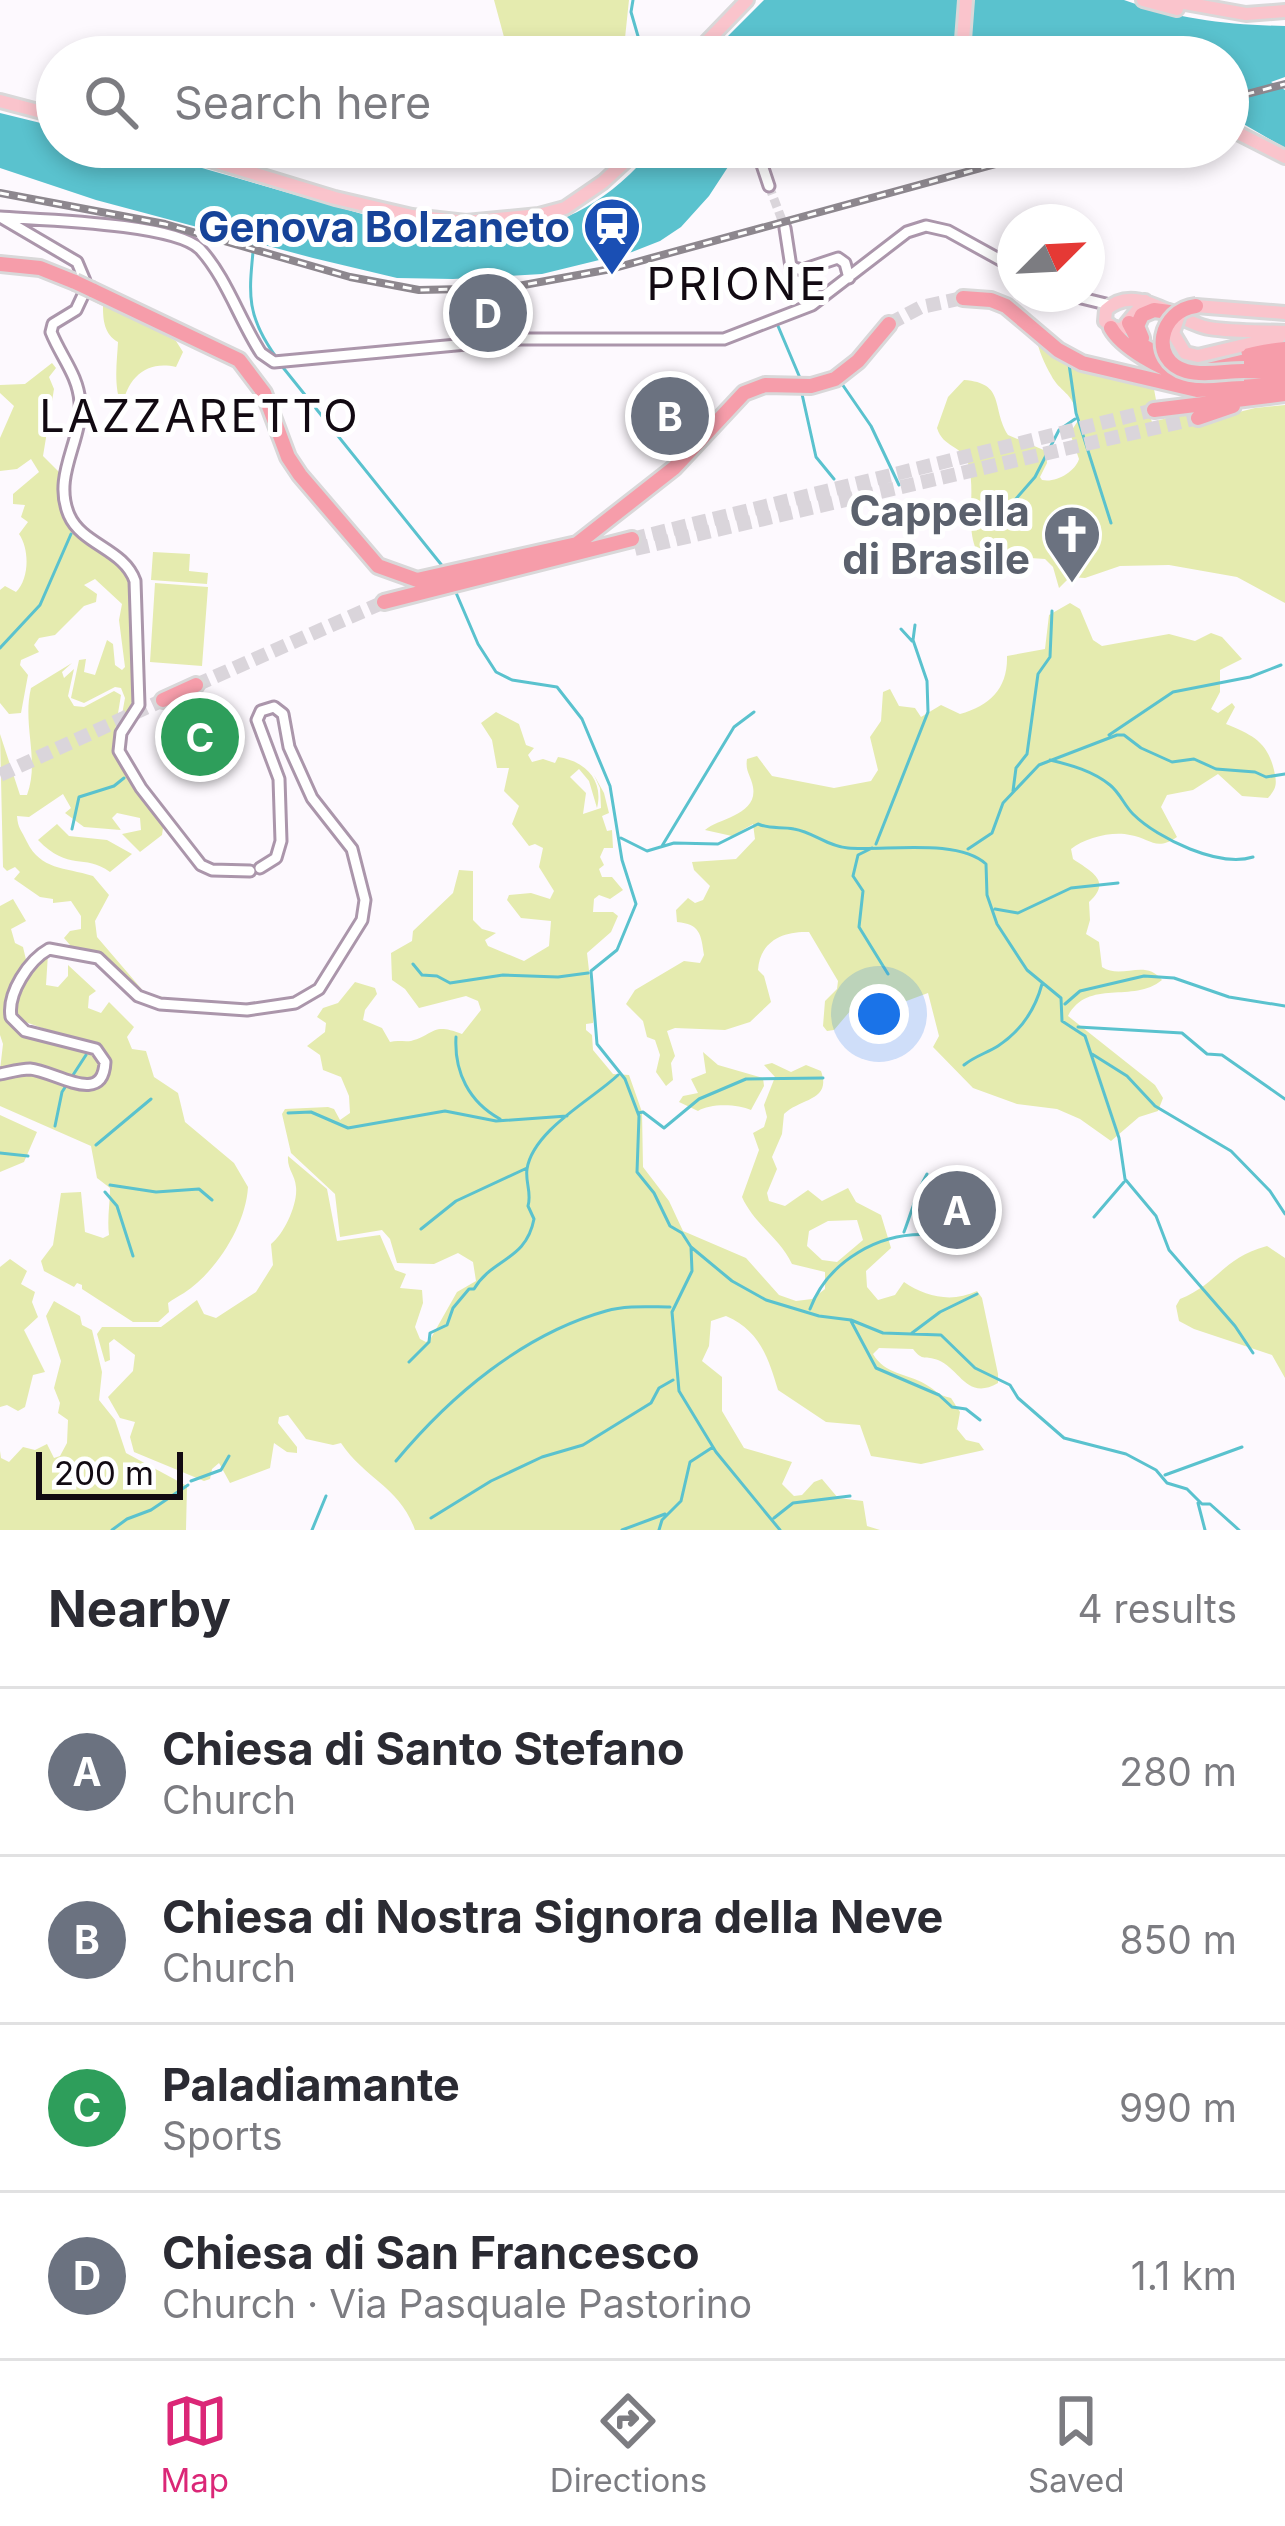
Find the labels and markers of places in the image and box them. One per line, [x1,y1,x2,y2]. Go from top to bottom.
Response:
station icon: Genova Bolzaneto [581,195,643,277]
place label: Genova Bolzaneto [198,201,570,252]
pin: D [449,268,527,358]
pin: B [631,371,709,461]
place label: Cappella di Brasile [842,485,1030,584]
church icon: Cappella di Brasile [1041,503,1103,585]
pin: C [161,692,239,782]
pin: A [918,1165,996,1255]

